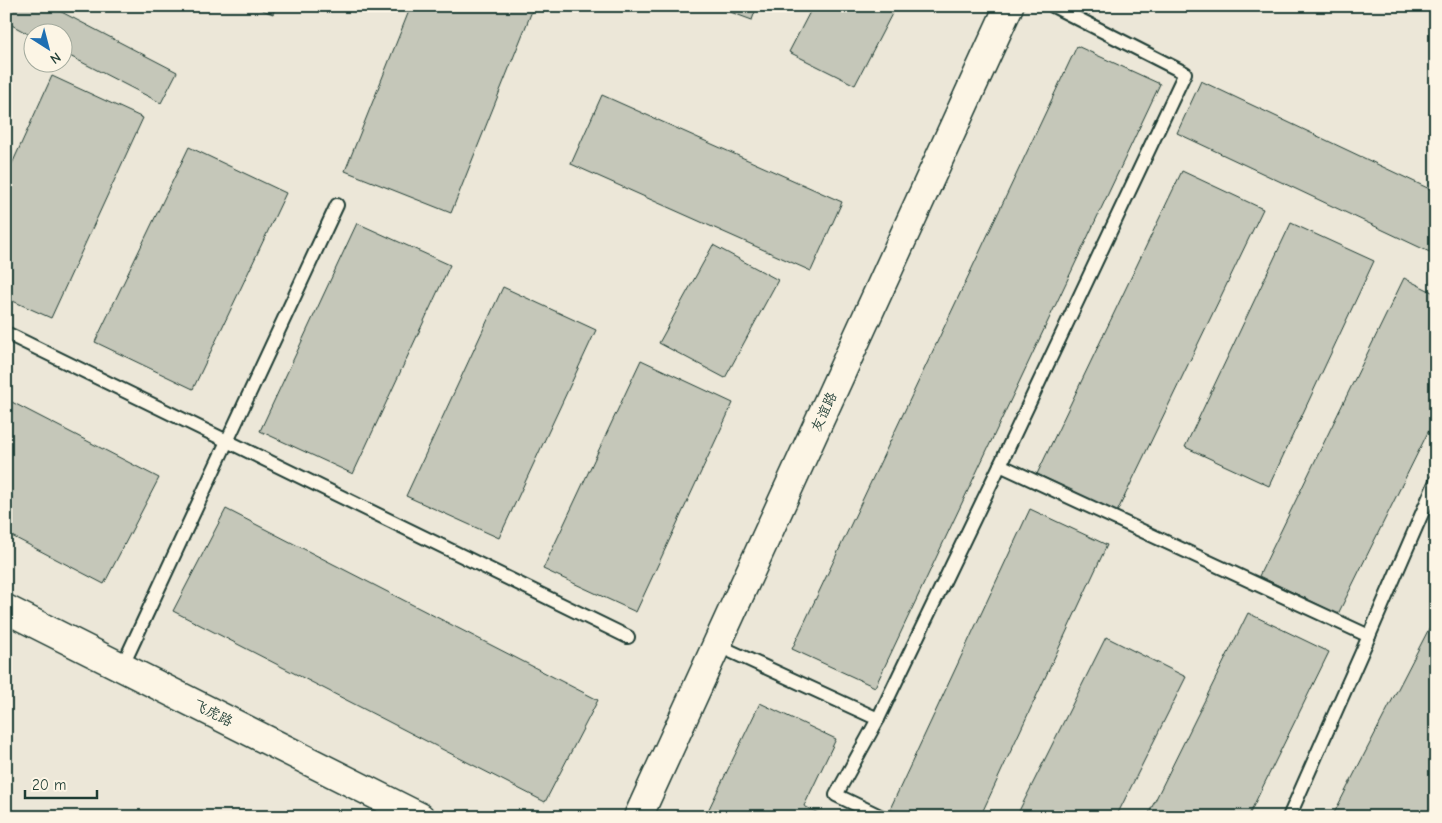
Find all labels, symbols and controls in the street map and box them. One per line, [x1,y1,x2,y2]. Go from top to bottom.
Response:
north arrow [22,22,72,72]
text: N [47,49,64,68]
street label: 友谊路 [807,389,841,435]
street label: 飞虎路 [190,696,236,730]
scale bar [25,768,98,800]
text: 20 m [32,776,66,794]

